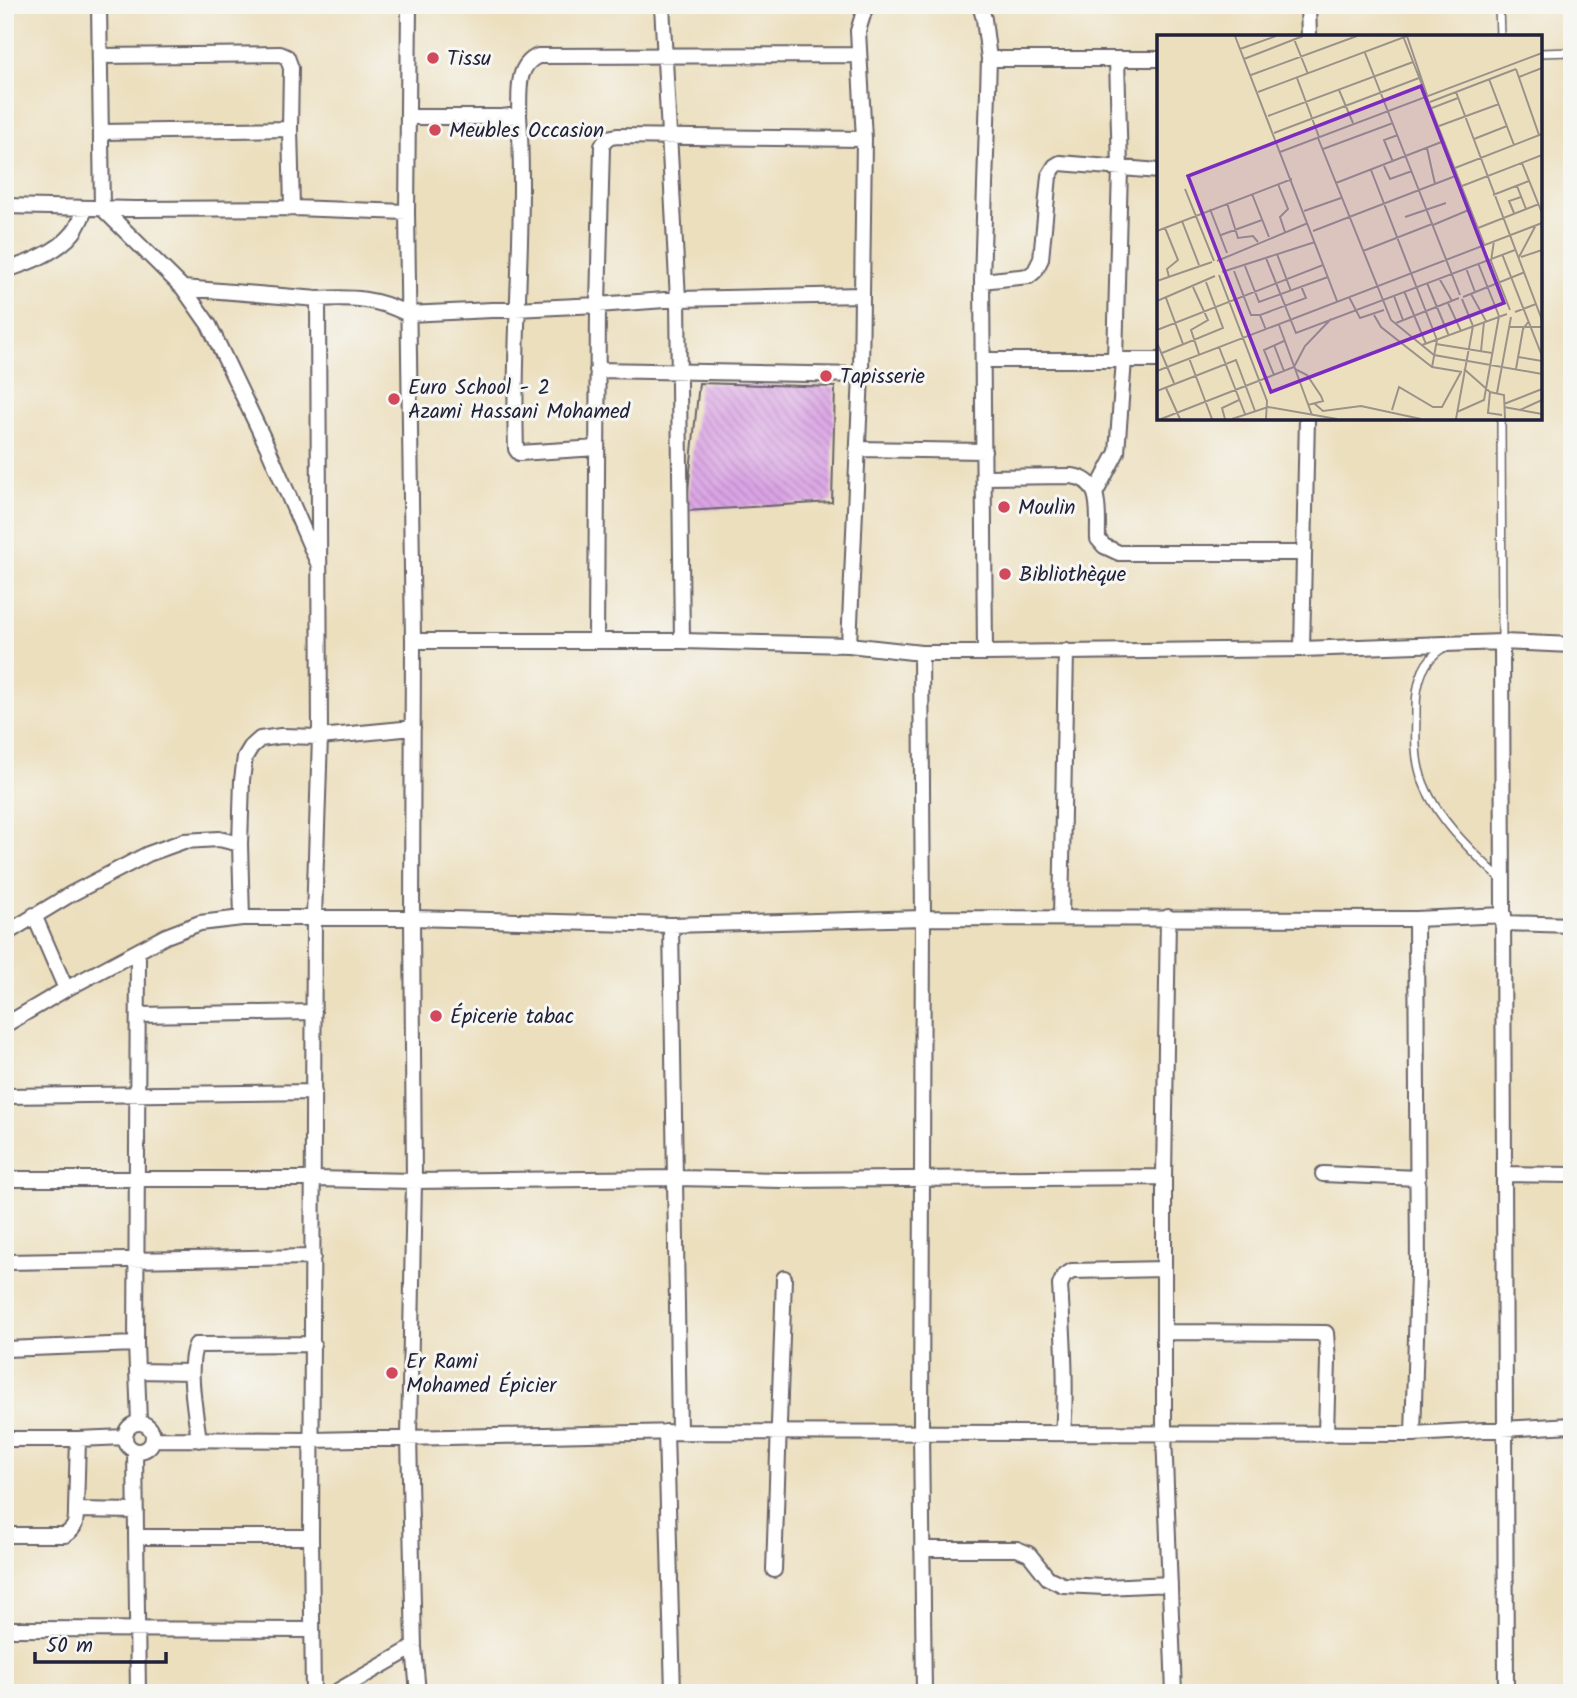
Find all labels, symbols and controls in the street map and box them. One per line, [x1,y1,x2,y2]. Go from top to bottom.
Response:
inset map [1157,35,1542,420]
place label: Tissu [447,43,491,76]
marker: Tissu [425,50,441,66]
place label: Meubles Occasion [449,115,604,148]
marker: Meubles Occasion [427,122,443,138]
place label: Tapisserie [840,361,925,394]
marker: Tapisserie [818,368,834,384]
place label: Euro School - 2 Azami Hassani Mohamed [408,372,631,429]
marker: Euro School - 2 Azami Hassani Mohamed [386,391,402,407]
place label: Moulin [1018,492,1076,525]
marker: Moulin [996,499,1012,515]
place label: Bibliothèque [1019,559,1127,592]
marker: Bibliothèque [997,566,1013,582]
place label: Épicerie tabac [450,1001,574,1034]
marker: Épicerie tabac [428,1008,444,1024]
place label: Er Rami Mohamed Épicier [406,1346,557,1403]
marker: Er Rami Mohamed Épicier [384,1365,400,1381]
scale bar [35,1621,166,1665]
text: 50 m [46,1630,93,1663]

